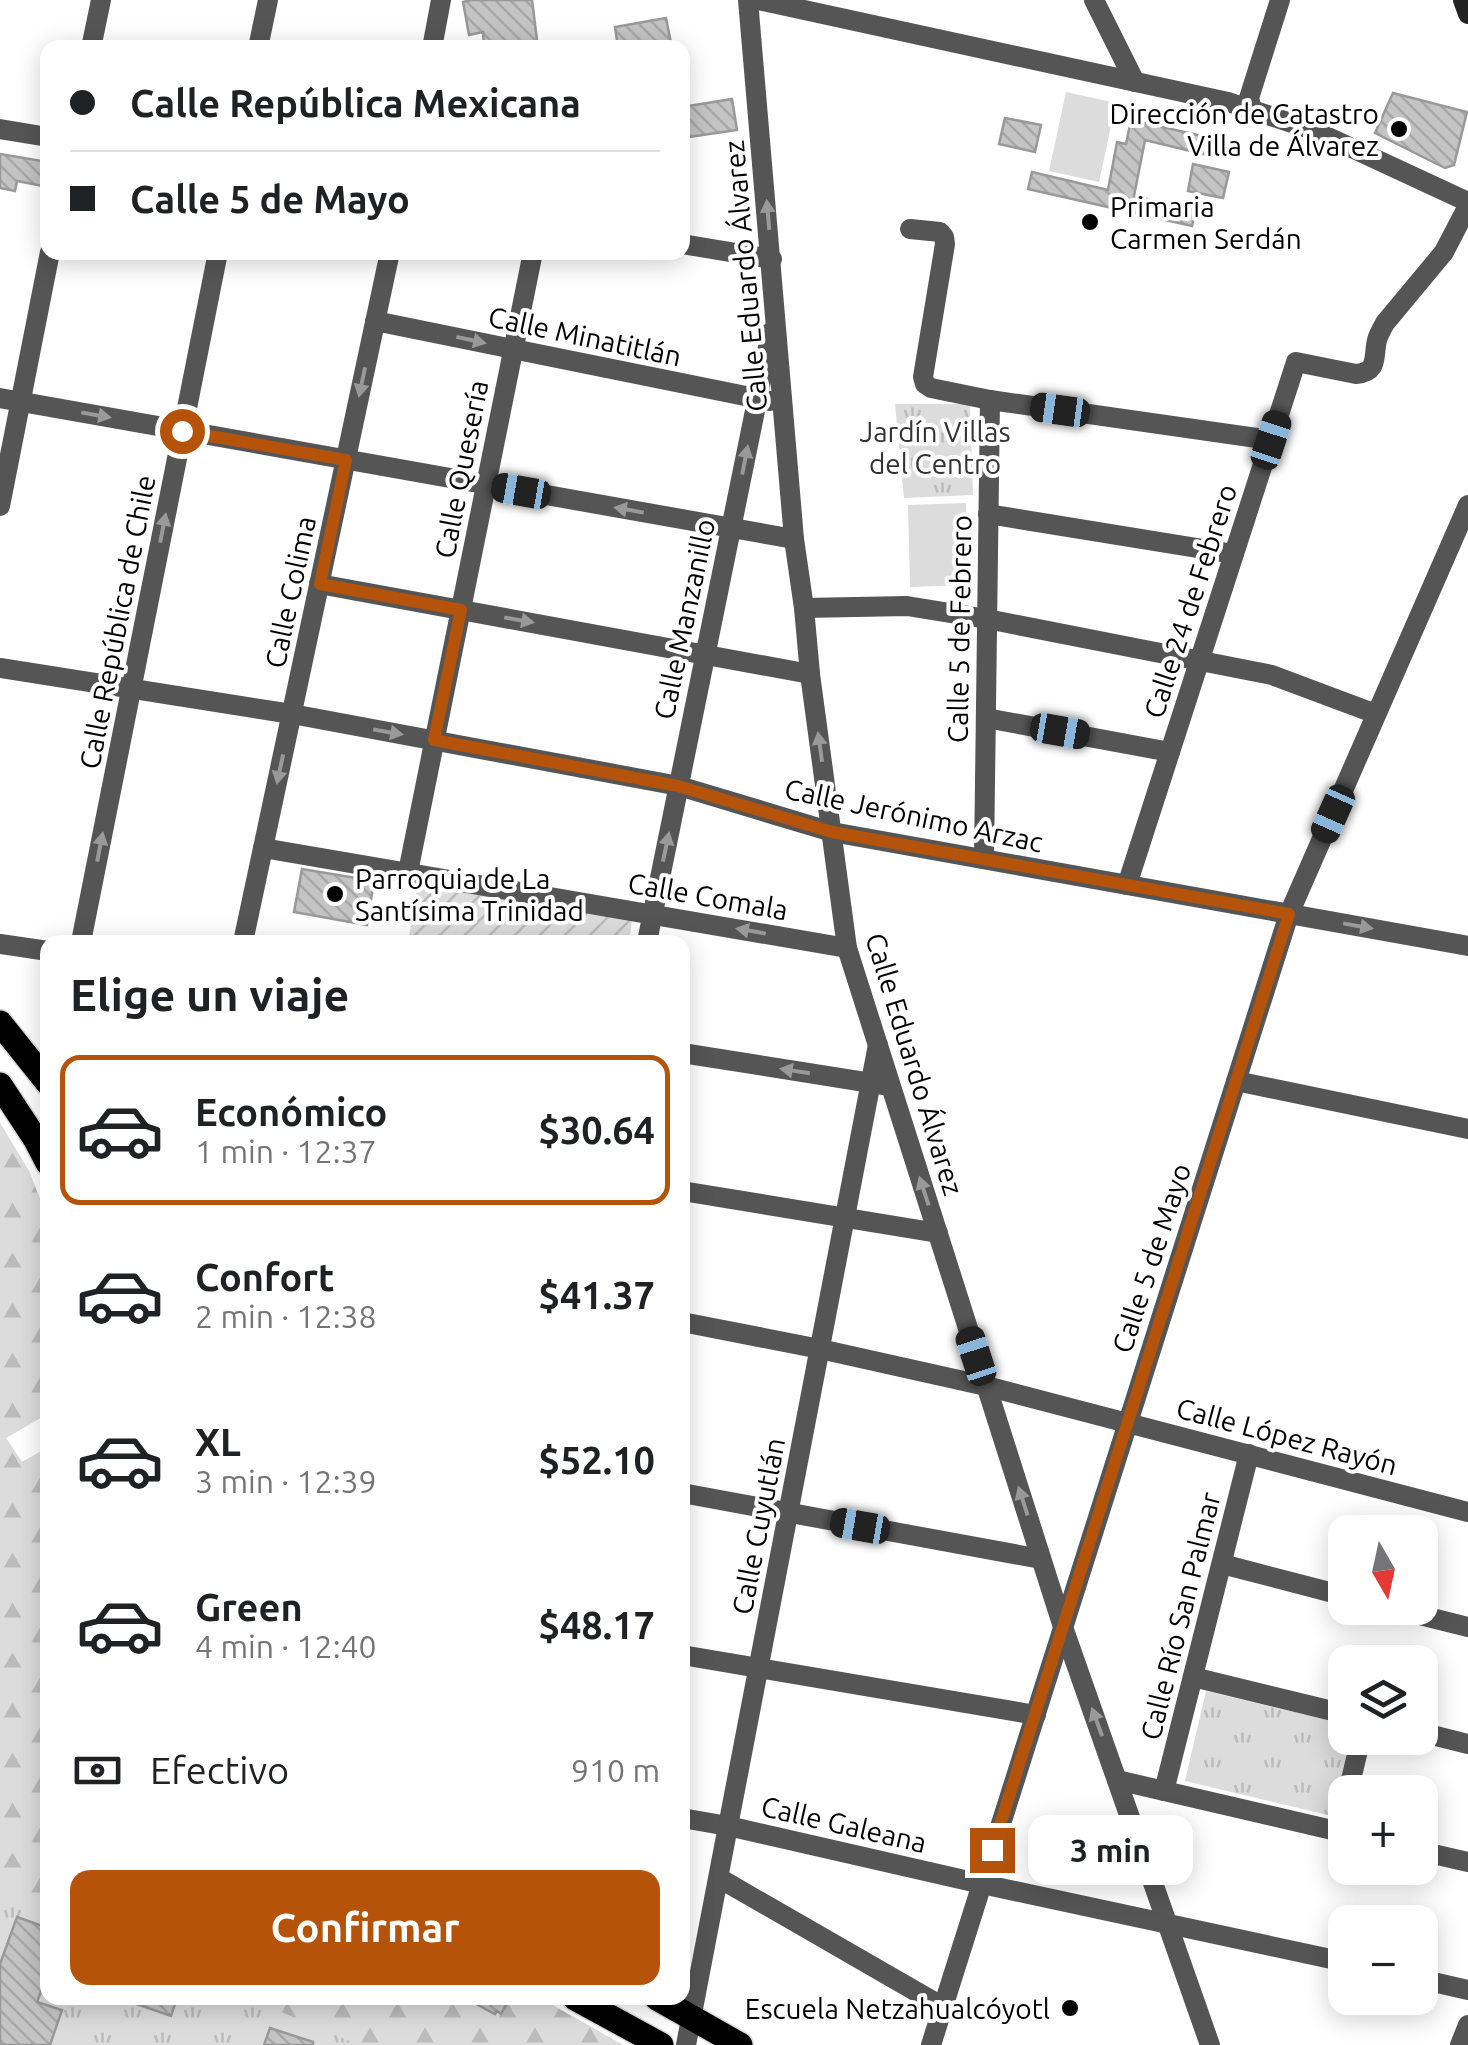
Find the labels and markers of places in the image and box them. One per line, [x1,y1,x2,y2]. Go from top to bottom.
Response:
place label: Dirección de Catastro Villa de Álvarez [1110,98,1379,161]
marker: Dirección de Catastro Villa de Álvarez [1388,118,1410,140]
place label: Primaria Carmen Serdán [1110,191,1302,254]
marker: Primaria Carmen Serdán [1079,211,1101,233]
place label: Parroquia de La Santísima Trinidad [355,863,584,926]
marker: Parroquia de La Santísima Trinidad [324,883,346,905]
place label: Escuela Netzahualcóyotl [745,1993,1050,2024]
marker: Escuela Netzahualcóyotl [1059,1997,1081,2019]

